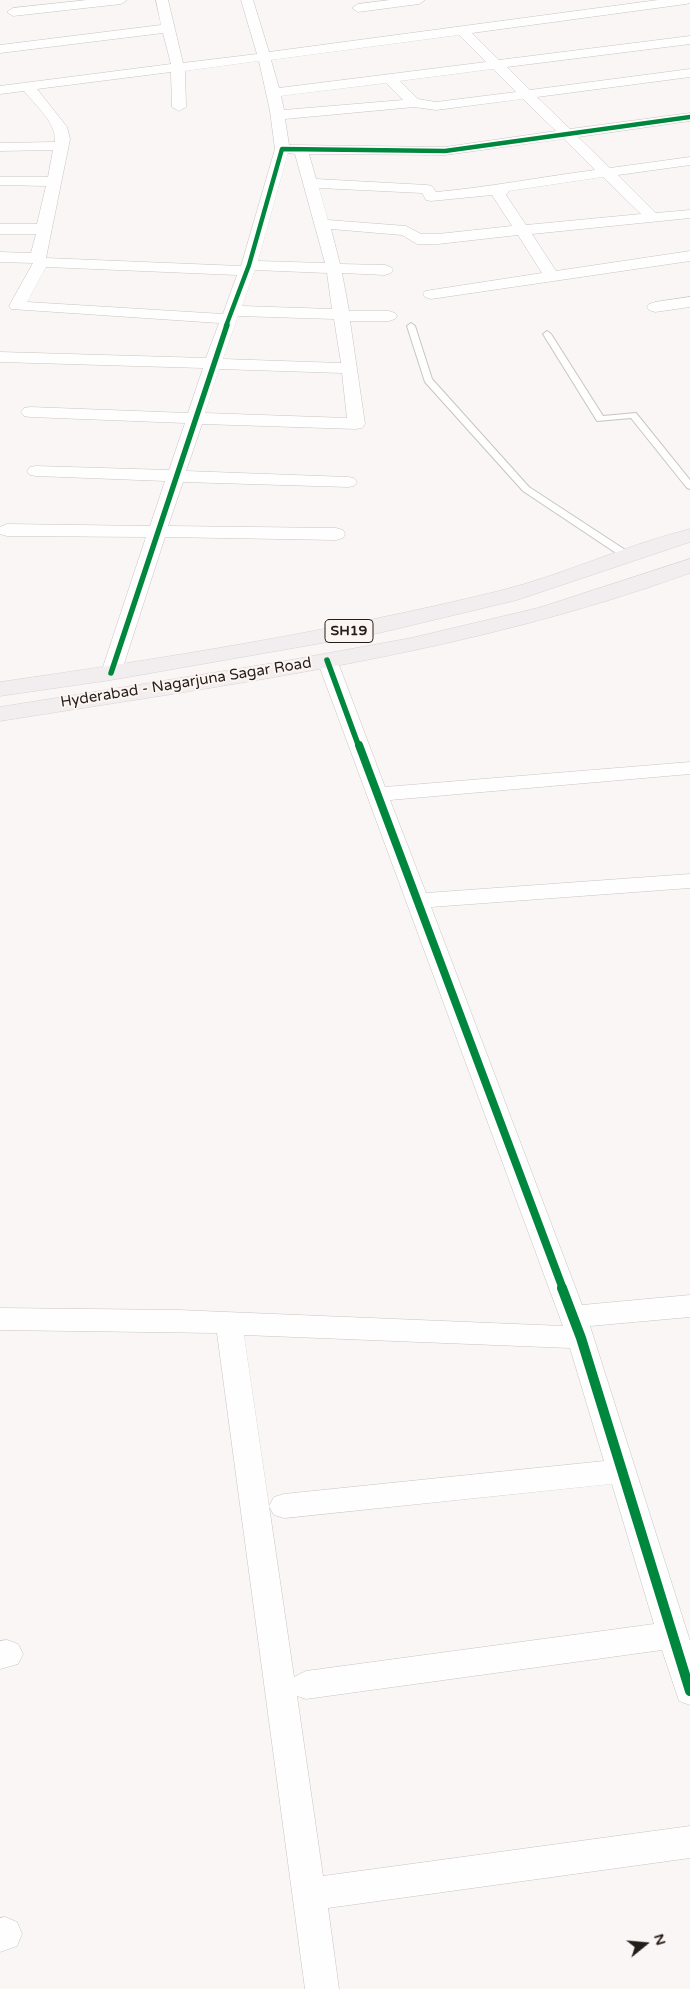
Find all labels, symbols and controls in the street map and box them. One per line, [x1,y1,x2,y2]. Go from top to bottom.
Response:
road number: SH19 [325,620,373,642]
street label: Hyderabad - Nagarjuna Sagar Road [59,654,313,712]
north arrow [620,1919,670,1969]
text: N [650,1932,670,1947]

